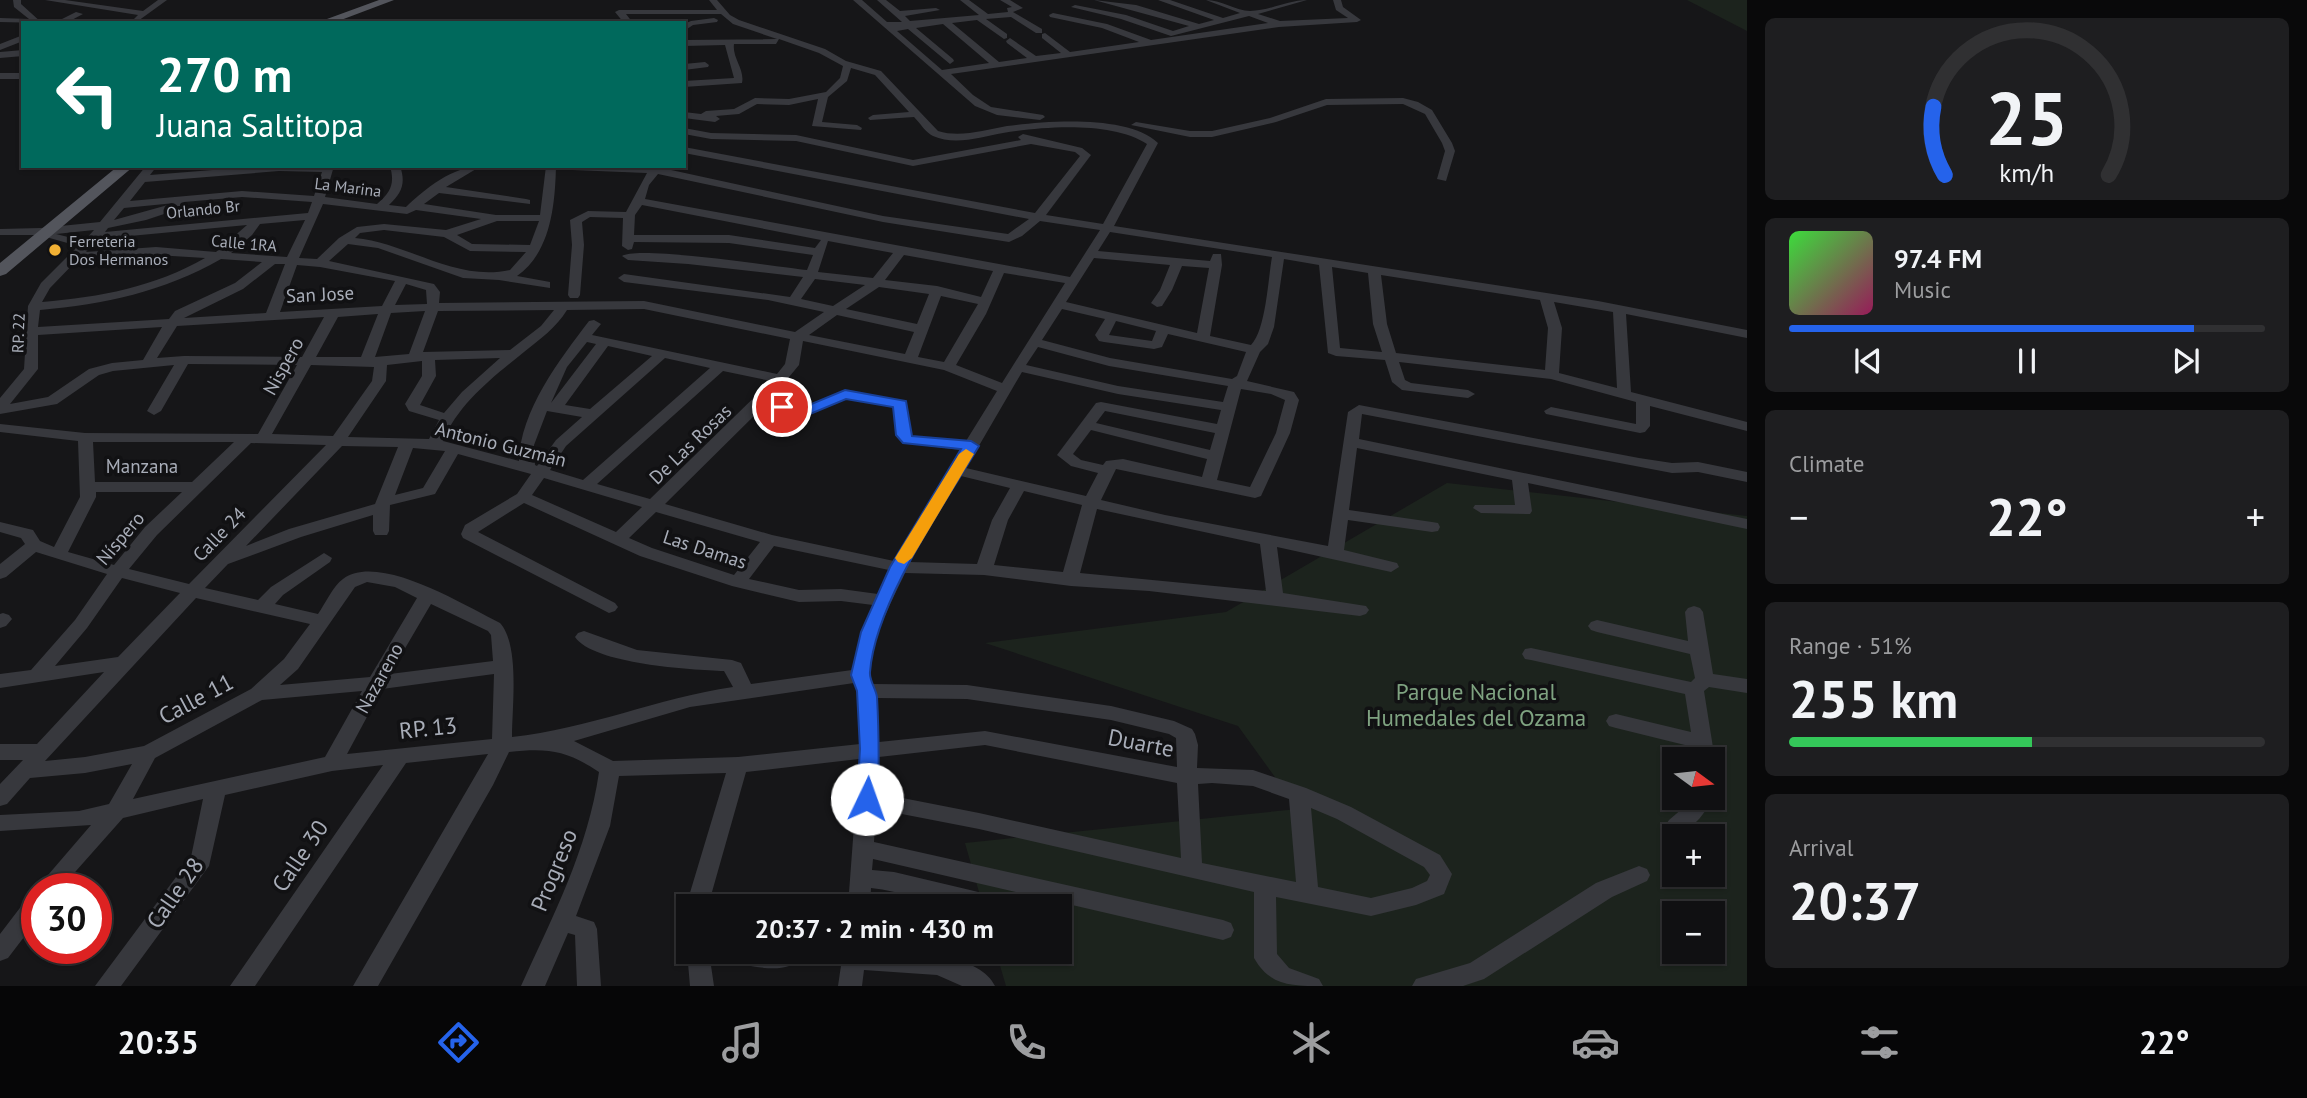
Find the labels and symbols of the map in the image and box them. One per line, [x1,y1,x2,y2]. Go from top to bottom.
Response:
street label: La Marina [313,173,383,201]
street label: Orlando Br [165,195,241,223]
street label: Calle 1RA [210,230,278,256]
place label: Ferreteria Dos Hermanos [69,231,169,269]
marker: Ferreteria Dos Hermanos [47,242,63,258]
street label: San Jose [285,280,355,308]
street label: RP. 22 [7,313,29,353]
street label: Nispero [257,333,309,399]
pin [752,377,812,437]
street label: De Las Rosas [644,399,736,489]
street label: Antonio Guzmán [433,416,569,472]
street label: Manzana [106,454,178,478]
street label: Calle 24 [187,502,251,566]
street label: Níspero [91,506,149,570]
street label: Las Damas [660,524,750,574]
street label: Nazareno [350,639,408,717]
street label: Calle 11 [153,667,238,730]
park label: Parque Nacional Humedales del Ozama [1366,677,1586,732]
street label: RP. 13 [398,710,458,745]
street label: Duarte [1106,722,1177,763]
north arrow [1662,747,1726,810]
position arrow [830,762,904,836]
street label: Calle 30 [265,814,334,897]
street label: Progreso [524,824,583,915]
street label: Calle 28 [140,851,210,934]
speed limit sign: 30 [21,873,112,964]

